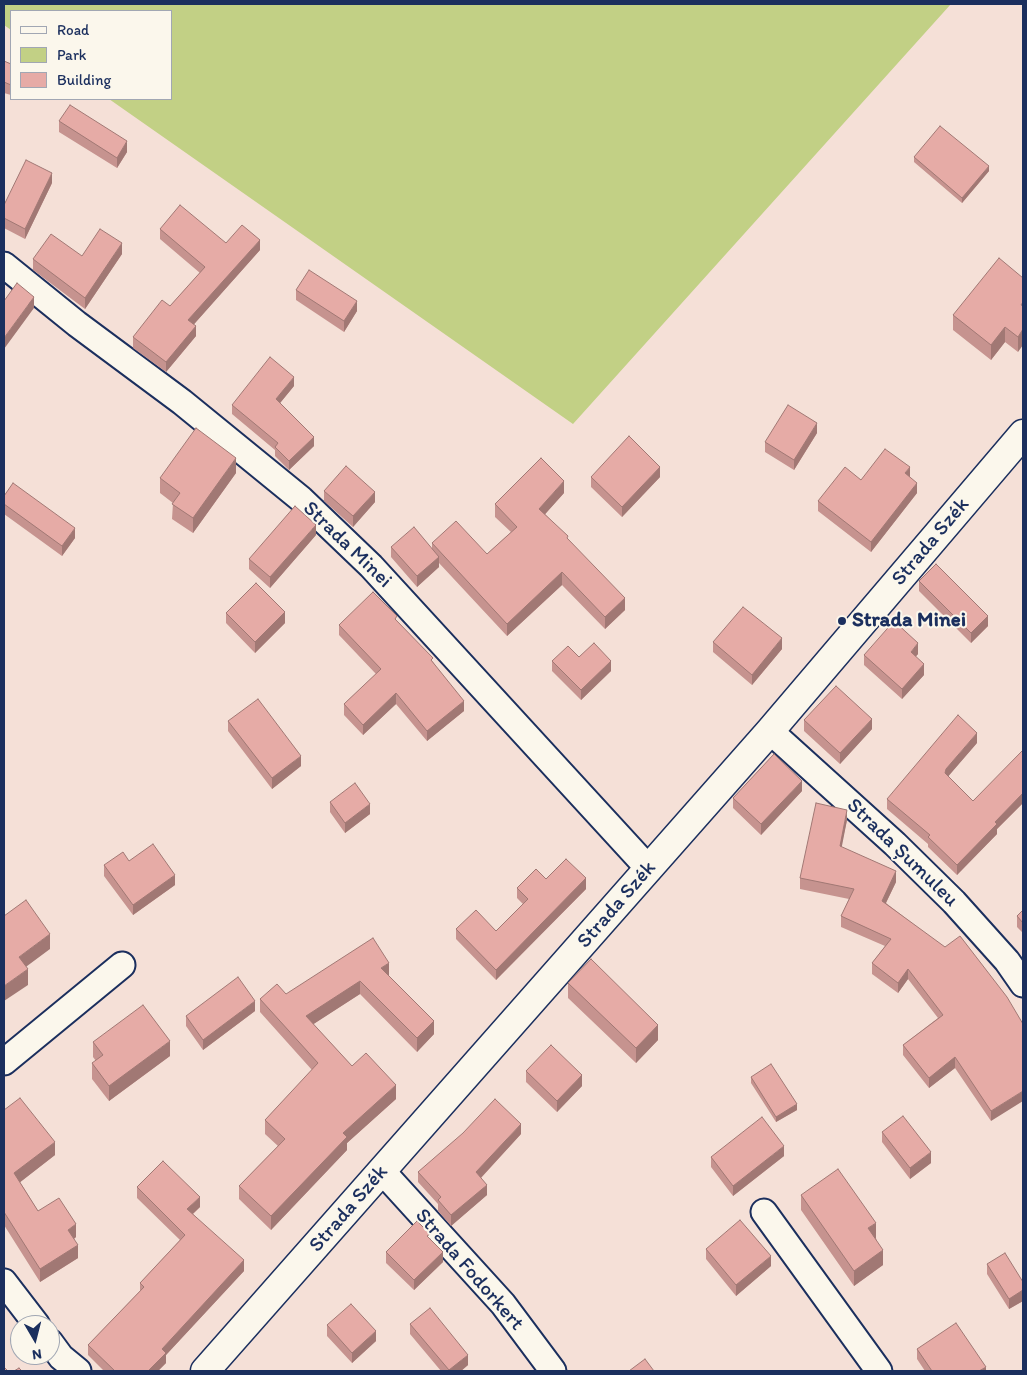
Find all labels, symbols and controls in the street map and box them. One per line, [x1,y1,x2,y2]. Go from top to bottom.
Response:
legend [10,10,172,100]
text: Road [57,21,89,39]
text: Park [57,46,87,64]
text: Building [57,71,111,89]
street label: Strada Szék [887,493,975,591]
street label: Strada Minei [297,496,397,594]
place label: Strada Minei [852,608,966,634]
marker: Strada Minei [836,615,848,627]
street label: Strada Șumuleu [841,793,963,913]
street label: Strada Szék [572,856,662,954]
street label: Strada Szék [304,1160,394,1258]
street label: Strada Fodorkert [409,1204,529,1336]
north arrow [10,1315,60,1365]
text: N [31,1345,43,1363]

